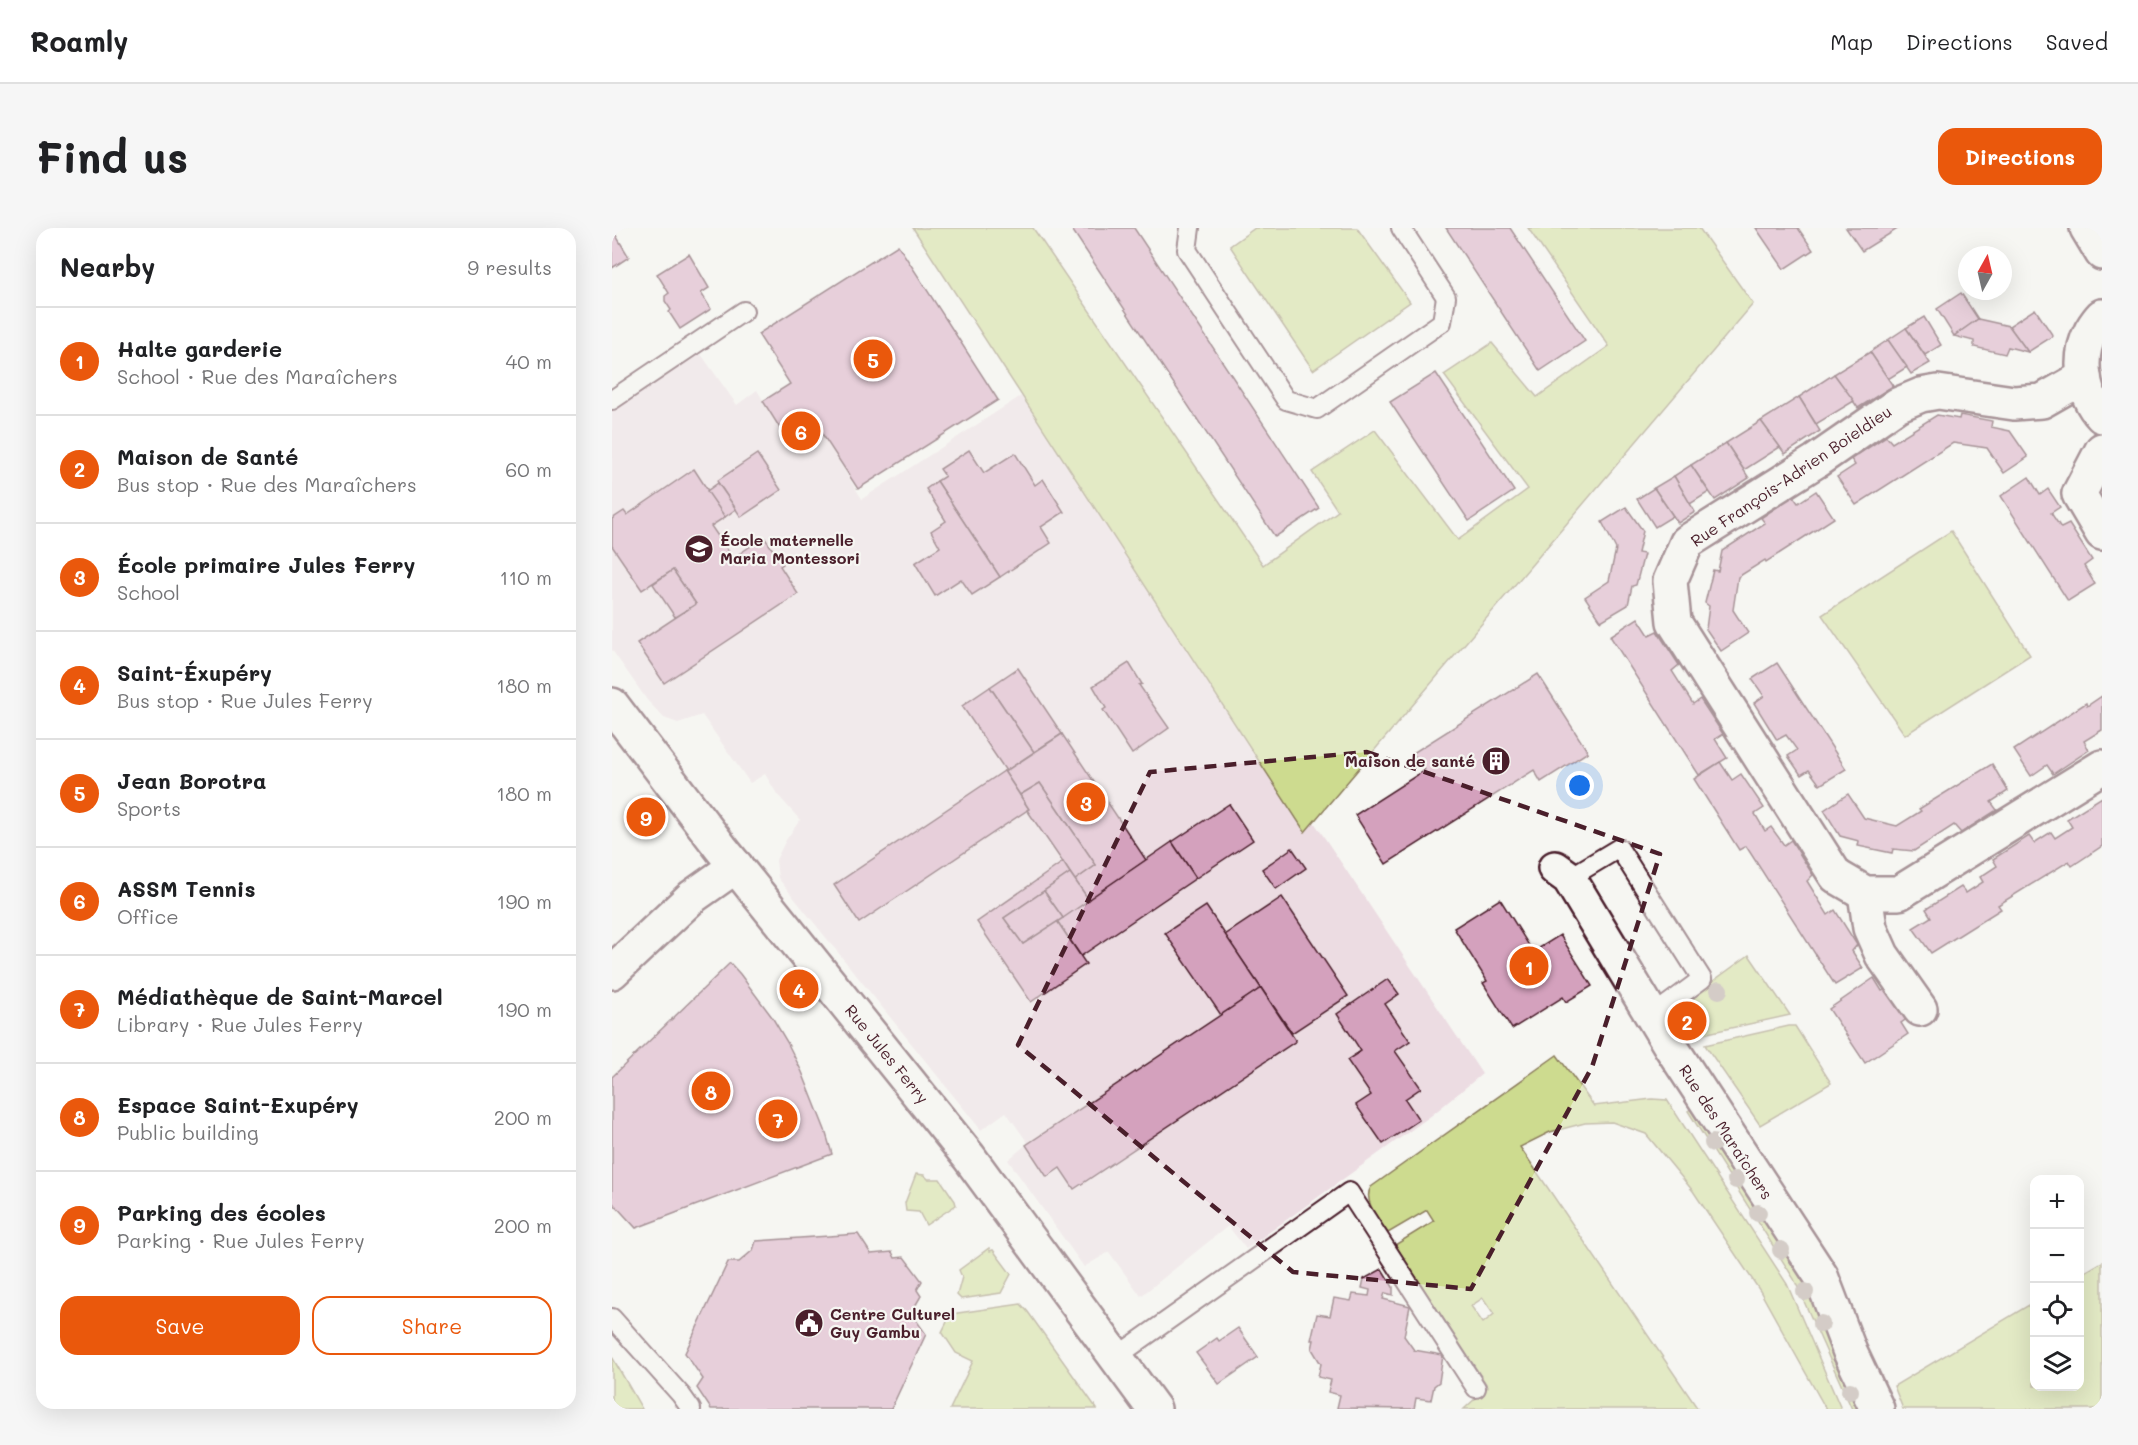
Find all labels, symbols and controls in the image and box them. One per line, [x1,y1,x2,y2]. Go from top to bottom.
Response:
text: Roamly [30,23,129,59]
text: Map [1830,28,1873,55]
text: Directions [1906,28,2013,55]
text: Saved [2046,28,2108,55]
button: Directions [1938,128,2102,185]
text: Find us [36,129,188,184]
north arrow [1958,246,2012,300]
text: Nearby [60,250,155,284]
text: 9 results [467,254,552,280]
text: Halte garderie [117,334,282,363]
pin: 5 [854,336,892,382]
text: 1 [75,348,84,374]
text: 40 m [506,348,552,374]
text: School · Rue des Maraîchers [117,363,398,389]
street label: Rue François-Adrien Boieldieu [1686,400,1895,551]
pin: 6 [782,408,820,454]
text: Maison de Santé [117,442,298,471]
text: 2 [74,456,85,482]
text: 60 m [505,456,552,482]
text: Bus stop · Rue des Maraîchers [117,471,417,497]
place label: École maternelle Maria Montessori [720,529,860,568]
school or university icon: École maternelle Maria Montessori [683,533,715,565]
text: École primaire Jules Ferry [117,550,415,579]
text: 3 [74,564,86,590]
text: 110 m [499,564,552,590]
text: School [117,579,180,605]
text: Saint-Éxupéry [117,658,272,687]
text: 4 [73,672,86,698]
text: 180 m [496,672,552,698]
text: Bus stop · Rue Jules Ferry [117,687,373,713]
building icon: Maison de santé [1480,745,1512,777]
place label: Maison de santé [1345,750,1475,771]
text: Jean Borotra [117,766,266,795]
your location [1565,771,1594,800]
text: 5 [74,780,85,806]
text: 180 m [496,780,552,806]
pin: 3 [1066,780,1106,824]
pin: 9 [627,794,666,840]
text: Sports [117,795,181,821]
text: ASSM Tennis [117,874,256,903]
text: 6 [73,888,86,914]
text: 190 m [497,888,552,914]
text: Office [117,903,179,929]
pin: 1 [1510,944,1548,988]
pin: 4 [780,966,819,1011]
text: Médiathèque de Saint-Marcel [117,982,443,1011]
text: 7 [74,996,85,1022]
text: 190 m [497,996,552,1022]
pin: 2 [1668,998,1706,1044]
street label: Rue Jules Ferry [841,1000,934,1108]
text: Library · Rue Jules Ferry [117,1011,363,1037]
street label: Rue des Maraîchers [1675,1060,1778,1203]
pin: 8 [692,1068,730,1114]
text: Espace Saint-Exupéry [117,1090,359,1119]
pin: 7 [758,1096,798,1142]
text: 8 [73,1104,86,1130]
text: 200 m [494,1104,552,1130]
text: Public building [117,1119,259,1145]
map controls [2030,1175,2084,1391]
button: + [2030,1175,2084,1229]
text: Parking des écoles [117,1198,326,1227]
text: 9 [73,1212,86,1238]
text: 200 m [494,1212,552,1238]
text: Parking · Rue Jules Ferry [117,1227,365,1253]
button: − [2030,1229,2084,1283]
button: locate [2030,1283,2084,1337]
button: Save [60,1296,300,1355]
button: Share [312,1296,552,1355]
place label: Centre Culturel Guy Gambu [830,1303,955,1342]
public building icon: Centre Culturel Guy Gambu [793,1307,825,1339]
button: layers [2030,1337,2084,1391]

